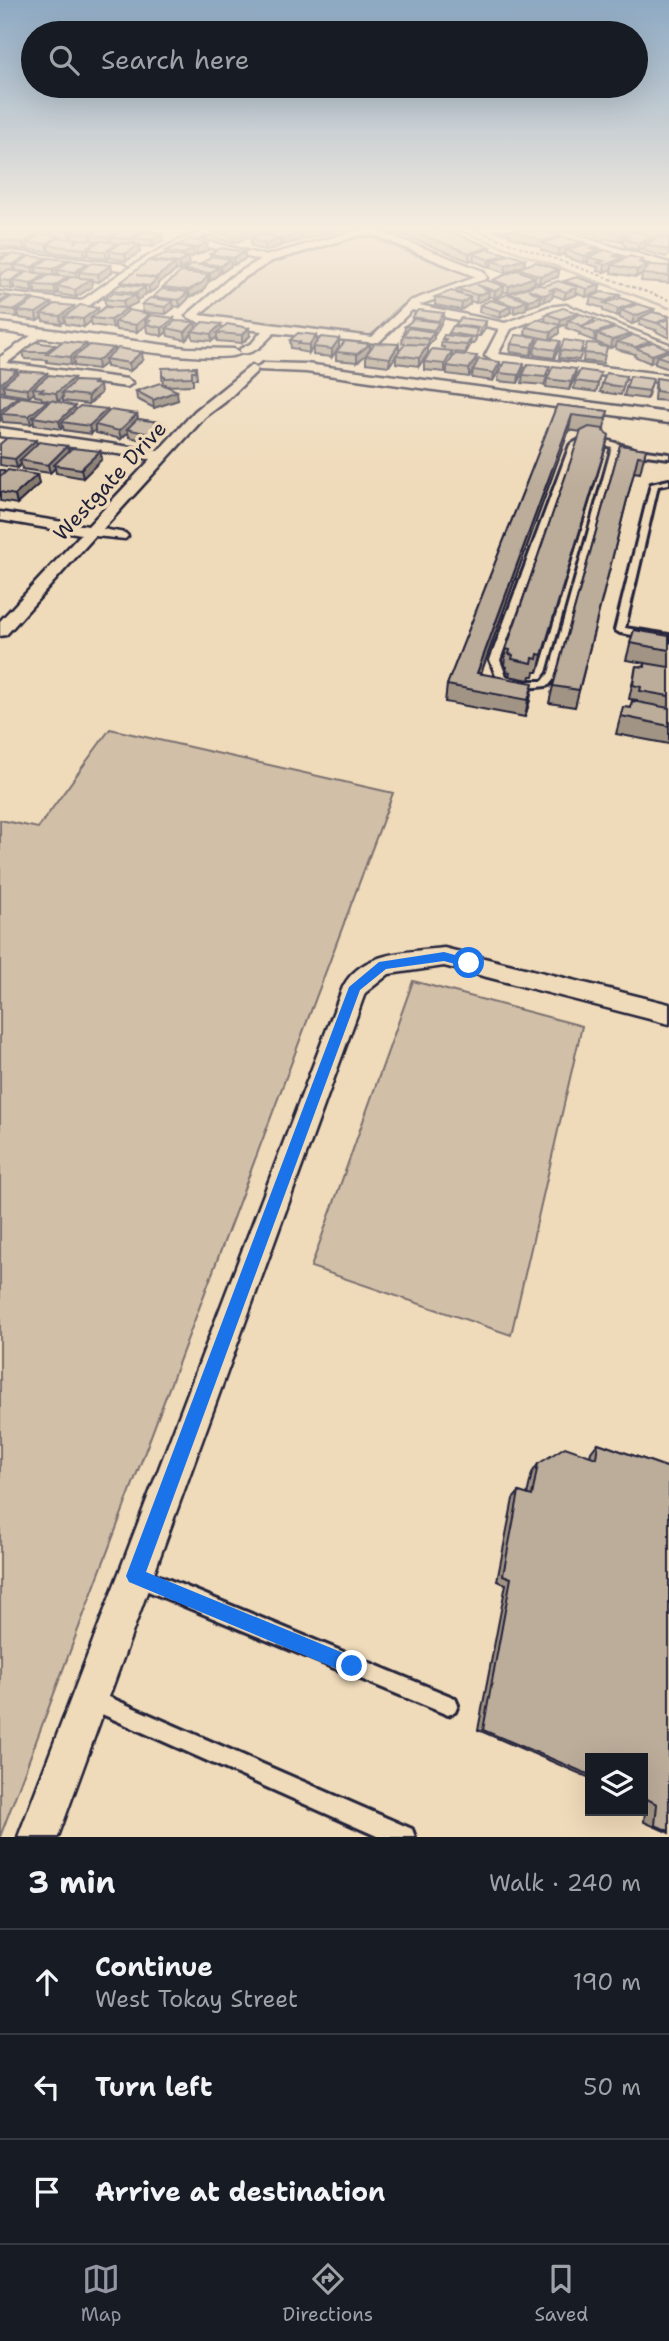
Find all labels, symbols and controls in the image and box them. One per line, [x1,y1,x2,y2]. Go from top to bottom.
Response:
search box [21,21,648,98]
icon: search [45,41,83,79]
text: Search here [101,42,250,77]
street label: Westgate Drive [47,415,173,547]
route start [453,947,484,978]
route end [336,1650,367,1681]
map controls [585,1753,648,1816]
button: layers [585,1753,648,1816]
text: 3 min [28,1862,115,1903]
text: Walk · 240 m [489,1868,641,1898]
text: Continue [95,1949,213,1984]
icon: ahead [28,1963,66,2001]
text: 190 m [573,1967,641,1997]
text: West Tokay Street [95,1984,298,2014]
icon: left [28,2068,66,2106]
text: Turn left [95,2069,212,2104]
text: 50 m [583,2072,641,2102]
icon: arrive [28,2173,66,2211]
text: Arrive at destination [95,2174,385,2209]
tab: Map [81,2260,121,2327]
tab: Directions [283,2260,373,2327]
tab: Saved [534,2260,588,2327]

